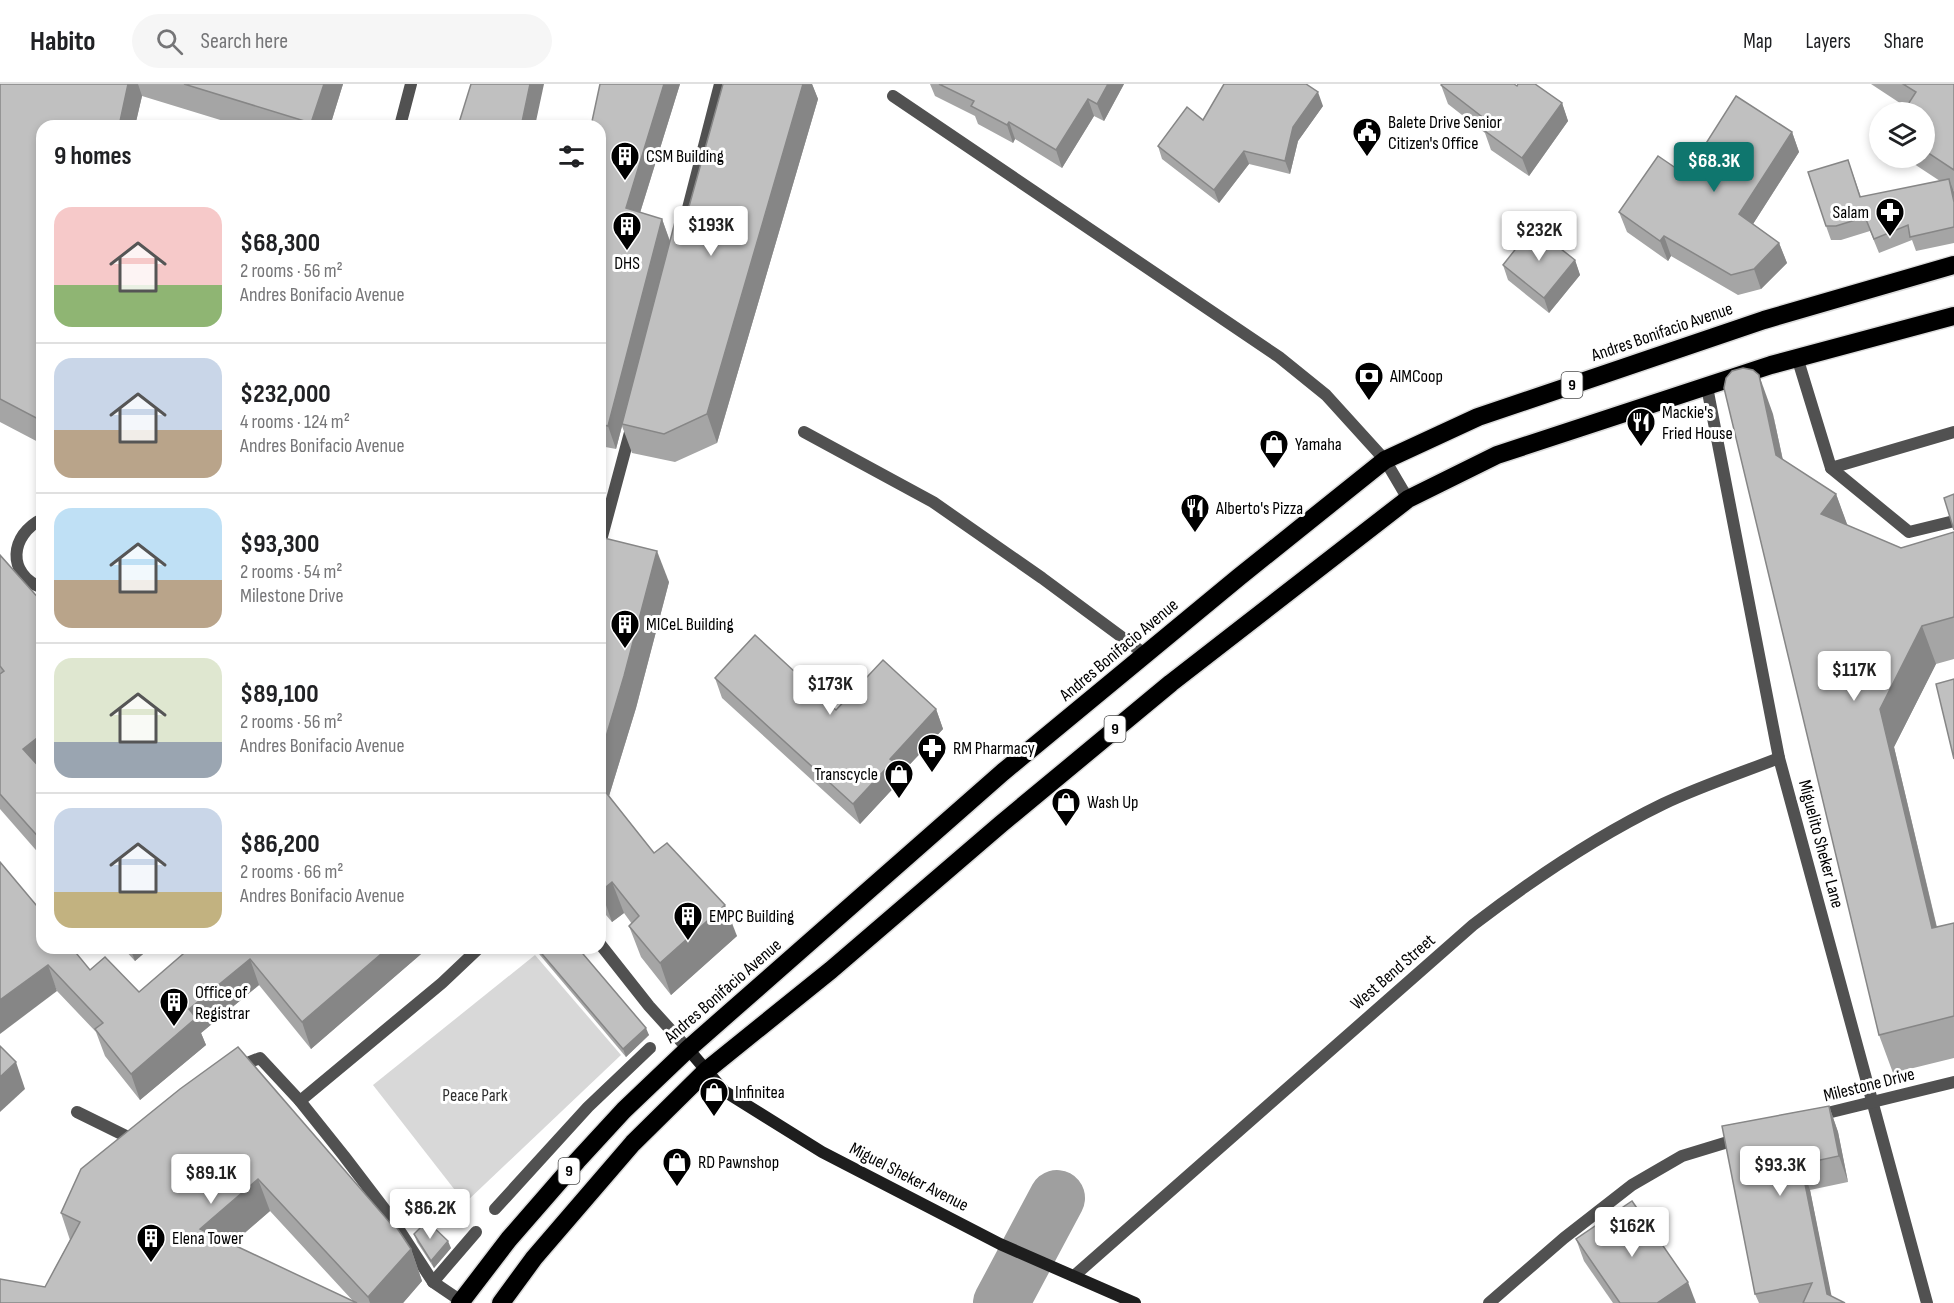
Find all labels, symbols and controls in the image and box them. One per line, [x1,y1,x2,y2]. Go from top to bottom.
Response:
search box [132,14,552,68]
text: Habito [30,25,96,58]
icon: search [153,25,186,58]
text: Search here [201,28,288,55]
text: Map [1743,29,1772,54]
text: Layers [1805,29,1851,54]
text: Share [1884,29,1924,54]
map controls [1869,102,1935,168]
button: layers [1869,102,1935,168]
place label: Balete Drive Senior Citizen's Office [1388,112,1502,154]
public building icon: Balete Drive Senior Citizen's Office [1351,116,1383,158]
icon: filters [555,140,588,173]
building icon: CSM Building [609,140,641,182]
text: 9 homes [54,141,132,172]
pin: $68.3K [1665,142,1763,193]
place label: CSM Building [646,146,724,167]
text: $68.3K [1688,149,1740,173]
pharmacy icon: Salam [1874,196,1906,238]
place label: Salam [1833,202,1869,223]
pin: $193K [669,206,753,257]
building icon: DHS [611,210,643,252]
pin: $232K [1497,211,1581,262]
text: $193K [688,213,734,237]
text: $232K [1516,218,1562,242]
text: $68,300 [240,228,320,259]
icon: home [102,231,174,303]
place label: DHS [614,253,640,274]
text: 2 rooms · 56 m² [240,259,343,283]
text: Andres Bonifacio Avenue [240,283,405,307]
street label: Andres Bonifacio Avenue [1588,298,1735,366]
bank icon: AIMCoop [1353,360,1385,402]
place label: AIMCoop [1389,366,1443,387]
road number: 9 [1562,372,1582,398]
text: $232,000 [240,379,331,410]
icon: home [102,382,174,454]
place label: Mackie's Fried House [1662,402,1733,444]
restaurant icon: Mackie's Fried House [1625,406,1657,448]
text: 4 rooms · 124 m² [240,410,350,434]
shop icon: Yamaha [1258,428,1290,470]
text: Andres Bonifacio Avenue [240,434,405,458]
place label: Yamaha [1295,434,1342,455]
restaurant icon: Alberto's Pizza [1179,492,1211,534]
place label: Alberto's Pizza [1215,498,1303,519]
text: $93,300 [240,529,319,560]
icon: home [102,532,174,604]
text: 2 rooms · 54 m² [240,560,342,584]
text: Milestone Drive [240,584,343,608]
street label: Andres Bonifacio Avenue [1055,594,1182,706]
building icon: MICeL Building [609,608,641,650]
place label: MICeL Building [646,614,734,635]
pin: $117K [1812,651,1896,702]
text: $117K [1832,658,1876,682]
pin: $173K [788,665,872,716]
text: $173K [807,672,853,696]
text: $89,100 [240,679,319,710]
icon: home [102,682,174,754]
text: 2 rooms · 56 m² [240,710,343,734]
road number: 9 [1104,716,1126,742]
pharmacy icon: RM Pharmacy [916,732,948,774]
text: Andres Bonifacio Avenue [240,734,405,758]
place label: RM Pharmacy [953,738,1035,759]
shop icon: Transcycle [883,758,915,800]
place label: Transcycle [814,764,878,785]
street label: Miguelito Sheker Lane [1794,778,1848,910]
shop icon: Wash Up [1050,786,1082,828]
place label: Wash Up [1087,792,1139,813]
text: $86,200 [240,829,320,860]
icon: home [102,832,174,904]
text: 2 rooms · 66 m² [240,860,344,884]
text: Andres Bonifacio Avenue [240,884,405,908]
building icon: EMPC Building [672,900,704,942]
place label: EMPC Building [709,906,794,927]
street label: West Bend Street [1347,929,1440,1014]
street label: Andres Bonifacio Avenue [659,935,786,1048]
place label: Office of Registrar [195,982,250,1024]
building icon: Office of Registrar [158,986,190,1028]
street label: Milestone Drive [1821,1064,1917,1106]
shop icon: Infinitea [698,1076,730,1118]
place label: Infinitea [735,1082,785,1103]
park label: Peace Park [442,1085,508,1106]
street label: Miguel Sheker Avenue [846,1138,972,1216]
shop icon: RD Pawnshop [661,1146,693,1188]
pin: $93.3K [1731,1146,1829,1197]
place label: RD Pawnshop [698,1152,779,1173]
text: $93.3K [1754,1153,1806,1177]
pin: $89.1K [162,1154,260,1205]
road number: 9 [558,1158,580,1184]
text: $89.1K [185,1161,237,1185]
pin: $86.2K [381,1189,479,1240]
text: $86.2K [404,1196,456,1220]
pin: $162K [1590,1207,1674,1258]
text: $162K [1609,1214,1655,1238]
building icon: Elena Tower [135,1222,167,1264]
place label: Elena Tower [172,1228,243,1249]

